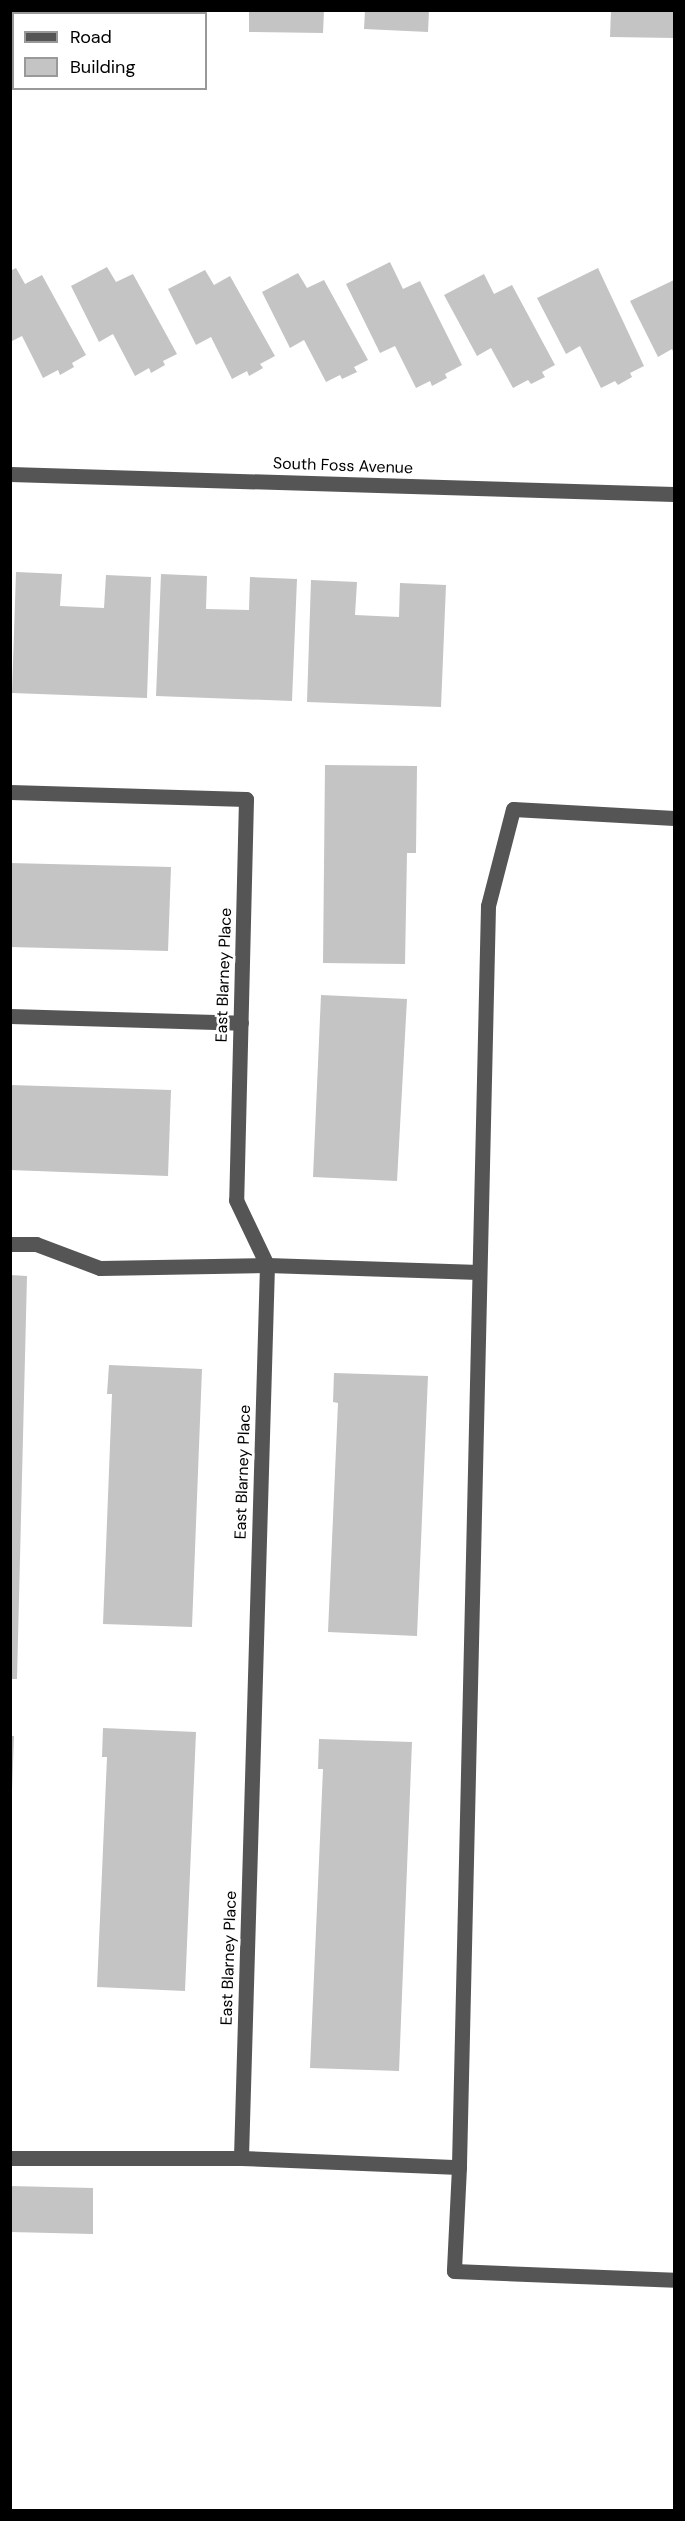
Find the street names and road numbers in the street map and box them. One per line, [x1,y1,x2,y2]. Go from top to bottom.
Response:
street label: South Foss Avenue [273,454,413,478]
street label: East Blarney Place [212,907,236,1043]
street label: East Blarney Place [231,1404,255,1540]
street label: East Blarney Place [217,1890,241,2026]

